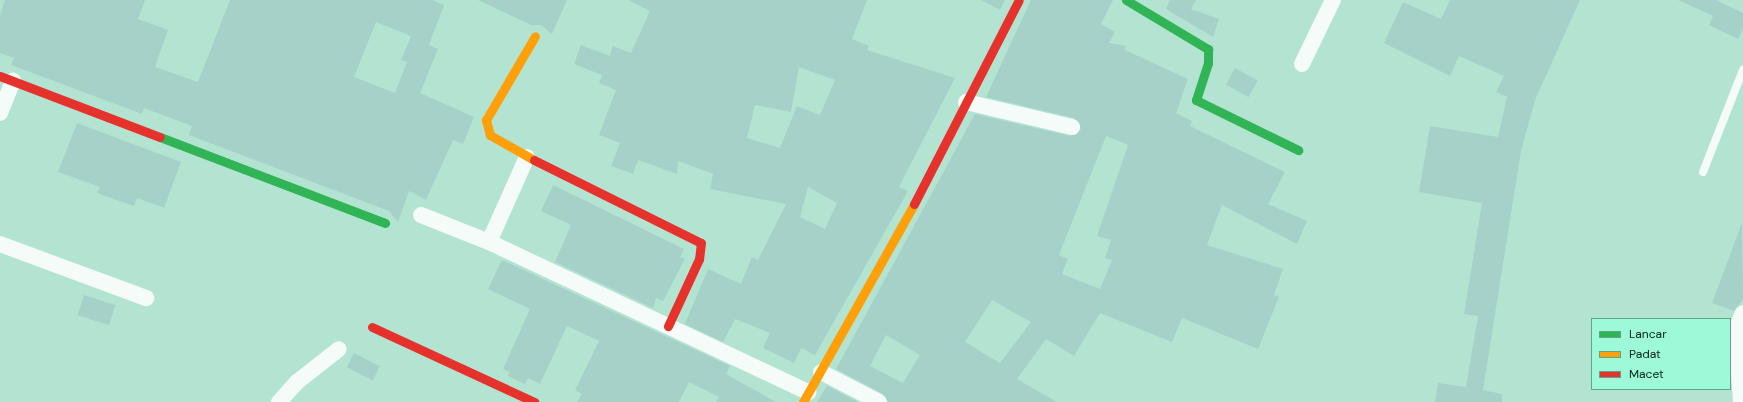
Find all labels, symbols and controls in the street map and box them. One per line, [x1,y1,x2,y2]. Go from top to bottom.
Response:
legend [1591,318,1731,390]
text: Lancar [1629,326,1667,342]
text: Padat [1629,346,1661,362]
text: Macet [1629,366,1664,382]

